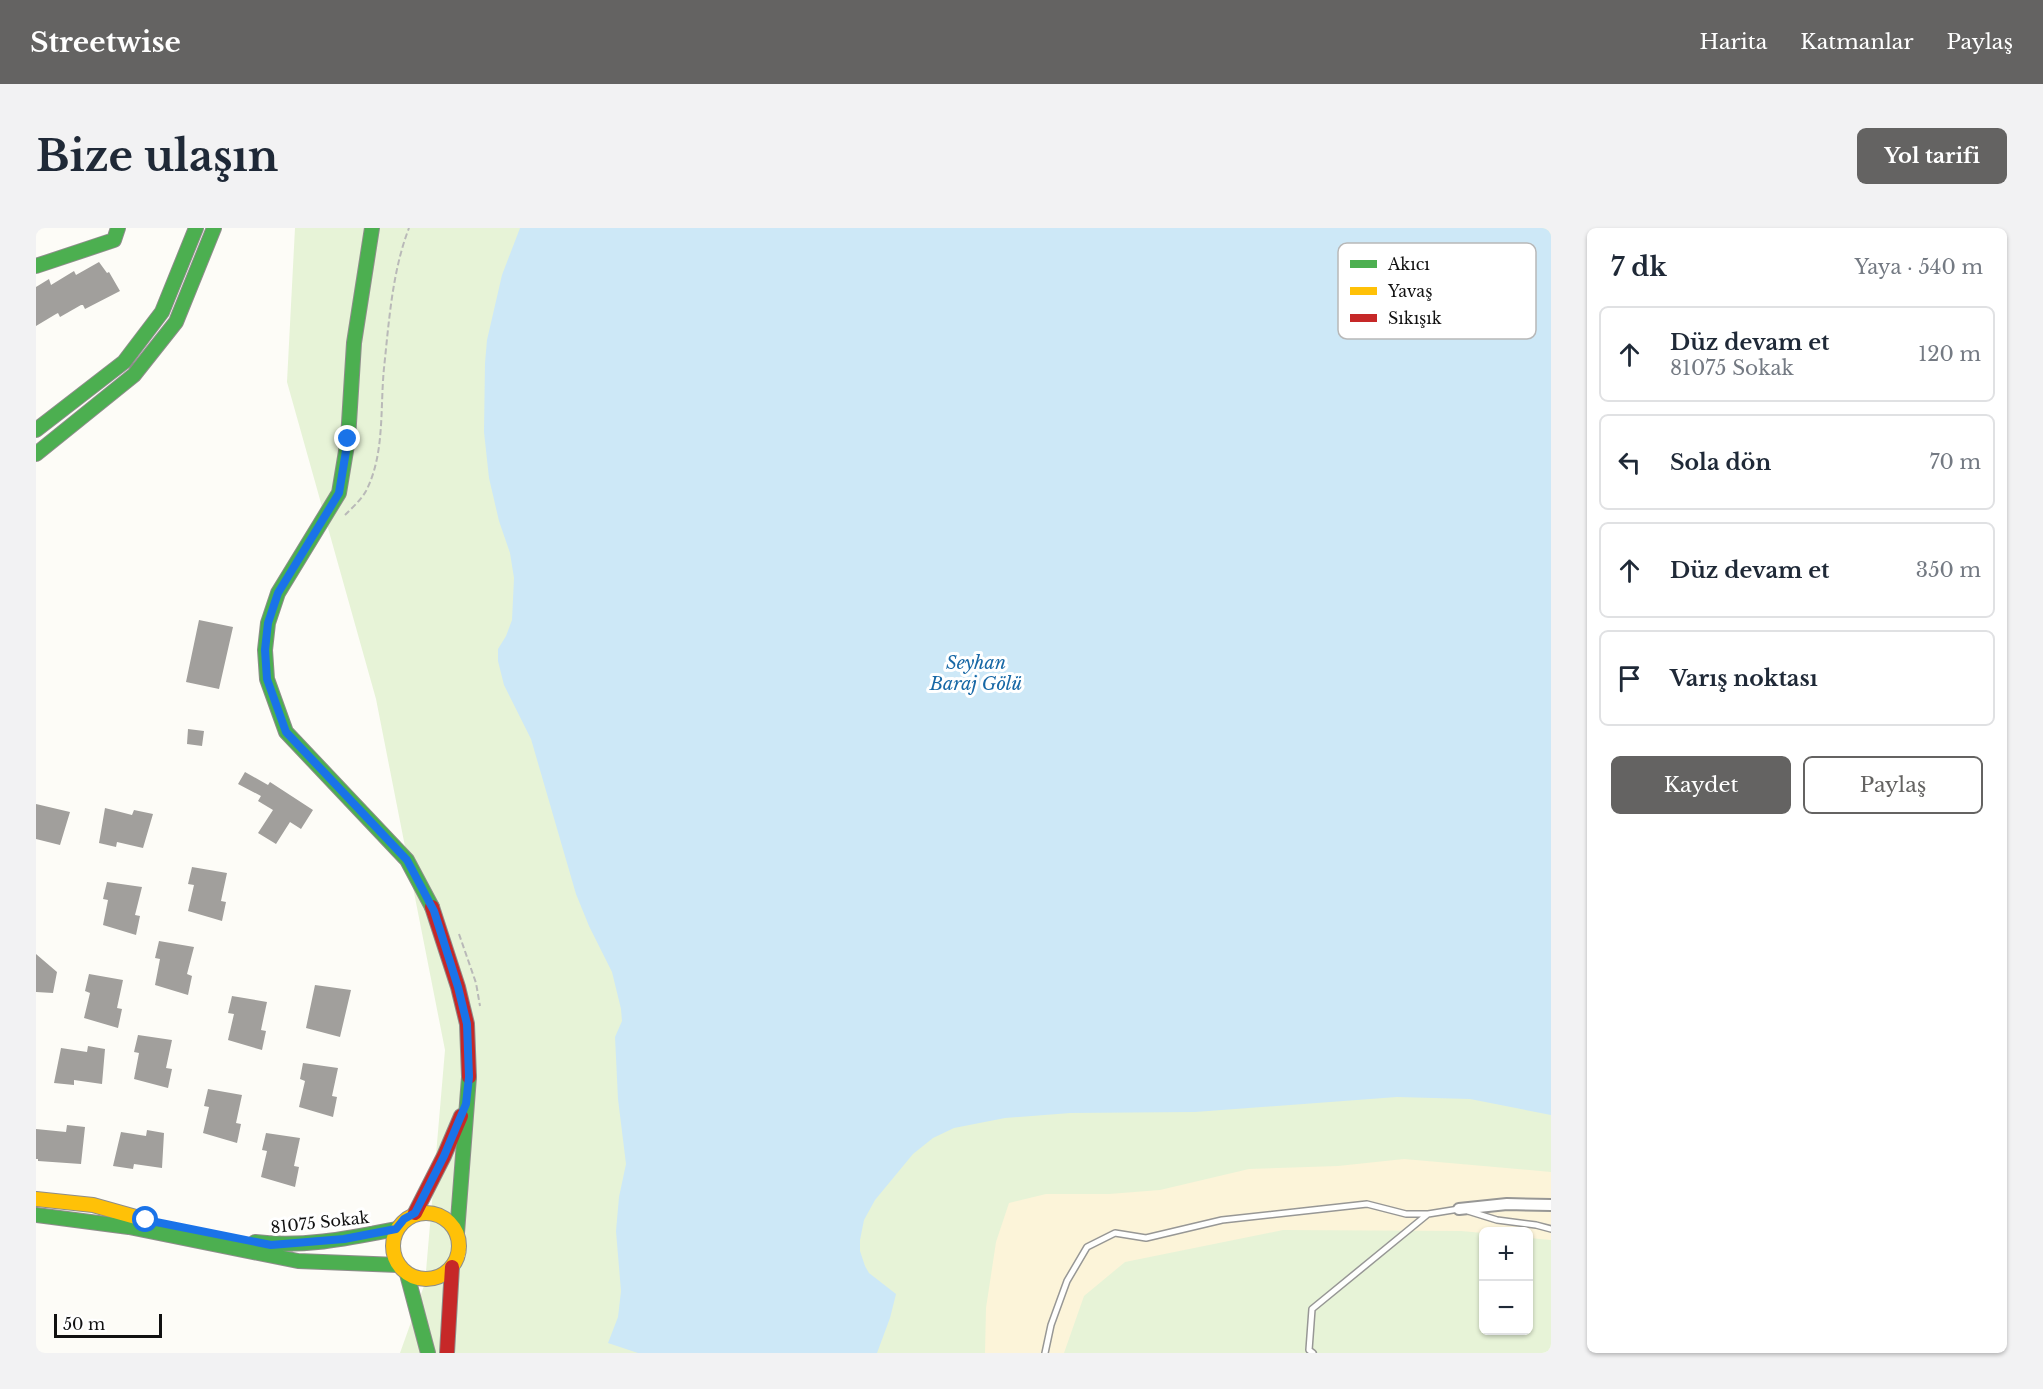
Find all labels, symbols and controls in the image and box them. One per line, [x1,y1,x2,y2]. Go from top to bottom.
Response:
text: Streetwise [30,25,181,60]
text: Harita [1700,29,1767,55]
text: Katmanlar [1800,29,1913,55]
text: Paylaş [1946,29,2013,55]
button: Yol tarifi [1857,128,2007,184]
text: Bize ulaşın [36,130,278,182]
legend [1338,243,1536,339]
text: 7 dk [1611,251,1667,283]
text: Akıcı [1387,254,1430,274]
text: Yaya · 540 m [1854,255,1983,279]
text: Yavaş [1387,281,1432,301]
text: Sıkışık [1388,308,1442,328]
text: Düz devam et [1670,329,1830,356]
icon: ahead [1613,338,1646,371]
text: 120 m [1918,342,1981,366]
text: 81075 Sokak [1670,356,1794,380]
route end [334,425,360,451]
icon: left [1613,446,1646,479]
text: Sola dön [1670,449,1771,476]
text: 70 m [1929,450,1981,474]
icon: ahead [1613,554,1646,587]
text: Düz devam et [1670,557,1830,584]
text: 350 m [1916,558,1981,582]
water label: Seyhan Baraj Gölü [929,652,1022,695]
icon: arrive [1613,662,1646,695]
text: Varış noktası [1670,665,1818,692]
button: Kaydet [1611,756,1791,814]
button: Paylaş [1803,756,1983,814]
route start [132,1206,158,1232]
street label: 81075 Sokak [270,1207,370,1237]
map controls [1479,1227,1533,1335]
button: + [1479,1227,1533,1281]
button: − [1479,1281,1533,1335]
scale bar [54,1311,162,1338]
text: 50 m [63,1314,105,1334]

